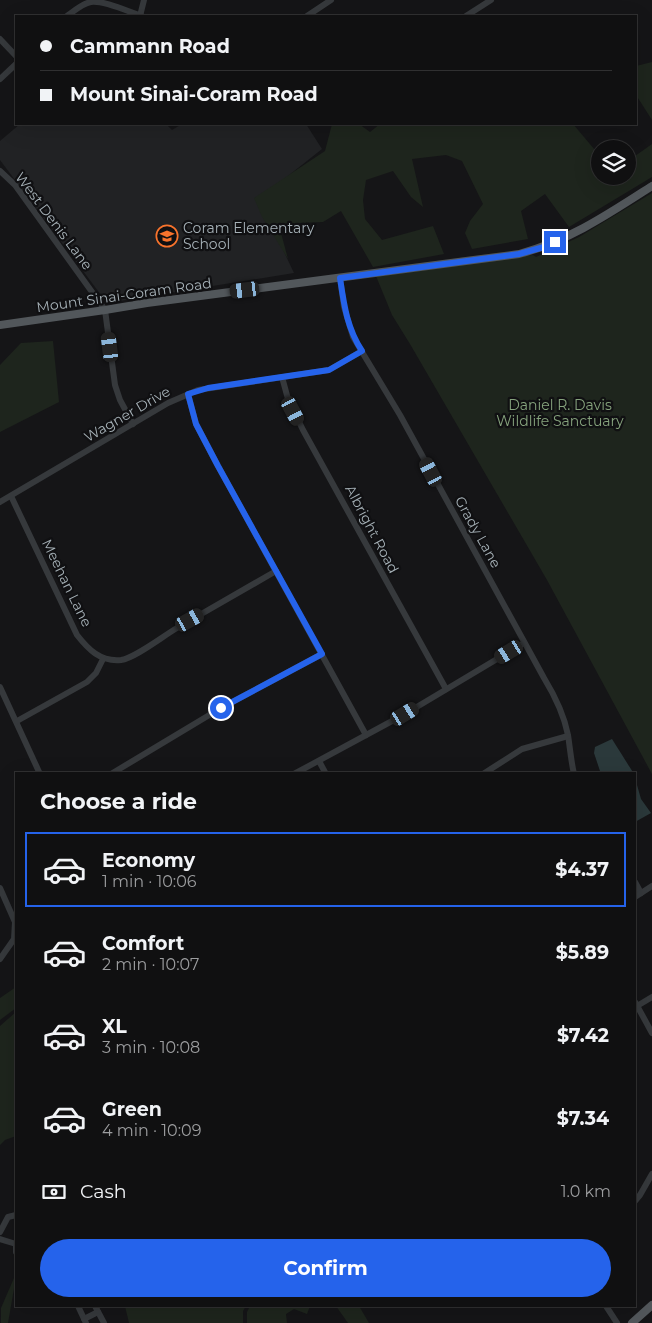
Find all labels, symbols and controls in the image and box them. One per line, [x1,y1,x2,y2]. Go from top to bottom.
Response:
text: Cammann Road [70,35,230,58]
text: Mount Sinai-Coram Road [70,83,318,106]
map controls [591,140,636,185]
button: layers [591,140,636,185]
street label: West Denis Lane [11,169,97,273]
place label: Coram Elementary School [183,219,315,253]
school or university icon: Coram Elementary School [155,224,179,248]
route end [544,231,566,253]
street label: Mount Sinai-Coram Road [35,274,213,316]
car [229,281,260,299]
car [100,331,119,363]
street label: Wagner Drive [81,382,173,446]
car [279,394,306,428]
park label: Daniel R. Davis Wildlife Sanctuary [496,396,624,430]
car [417,455,444,489]
street label: Albright Road [341,482,403,576]
street label: Grady Lane [451,493,505,571]
street label: Meehan Lane [38,536,96,630]
car [173,606,206,634]
car [492,638,525,666]
route start [210,697,232,719]
car [388,700,421,728]
text: Choose a ride [40,788,197,815]
icon: car [42,847,87,892]
text: Economy [102,849,195,872]
text: $4.37 [555,858,609,881]
text: 1 min · 10:06 [102,872,197,891]
icon: car [42,930,87,975]
text: Comfort [102,932,184,955]
text: $5.89 [556,941,609,964]
text: 2 min · 10:07 [102,955,199,974]
icon: car [42,1013,87,1058]
text: XL [102,1015,127,1038]
text: $7.42 [557,1024,609,1047]
text: 3 min · 10:08 [102,1038,200,1057]
icon: car [42,1096,87,1141]
text: Green [102,1098,162,1121]
text: $7.34 [557,1107,609,1130]
text: 4 min · 10:09 [102,1121,201,1140]
icon: cash [40,1178,68,1206]
text: Cash [80,1180,127,1203]
text: 1.0 km [561,1182,611,1201]
button: Confirm [40,1239,611,1297]

